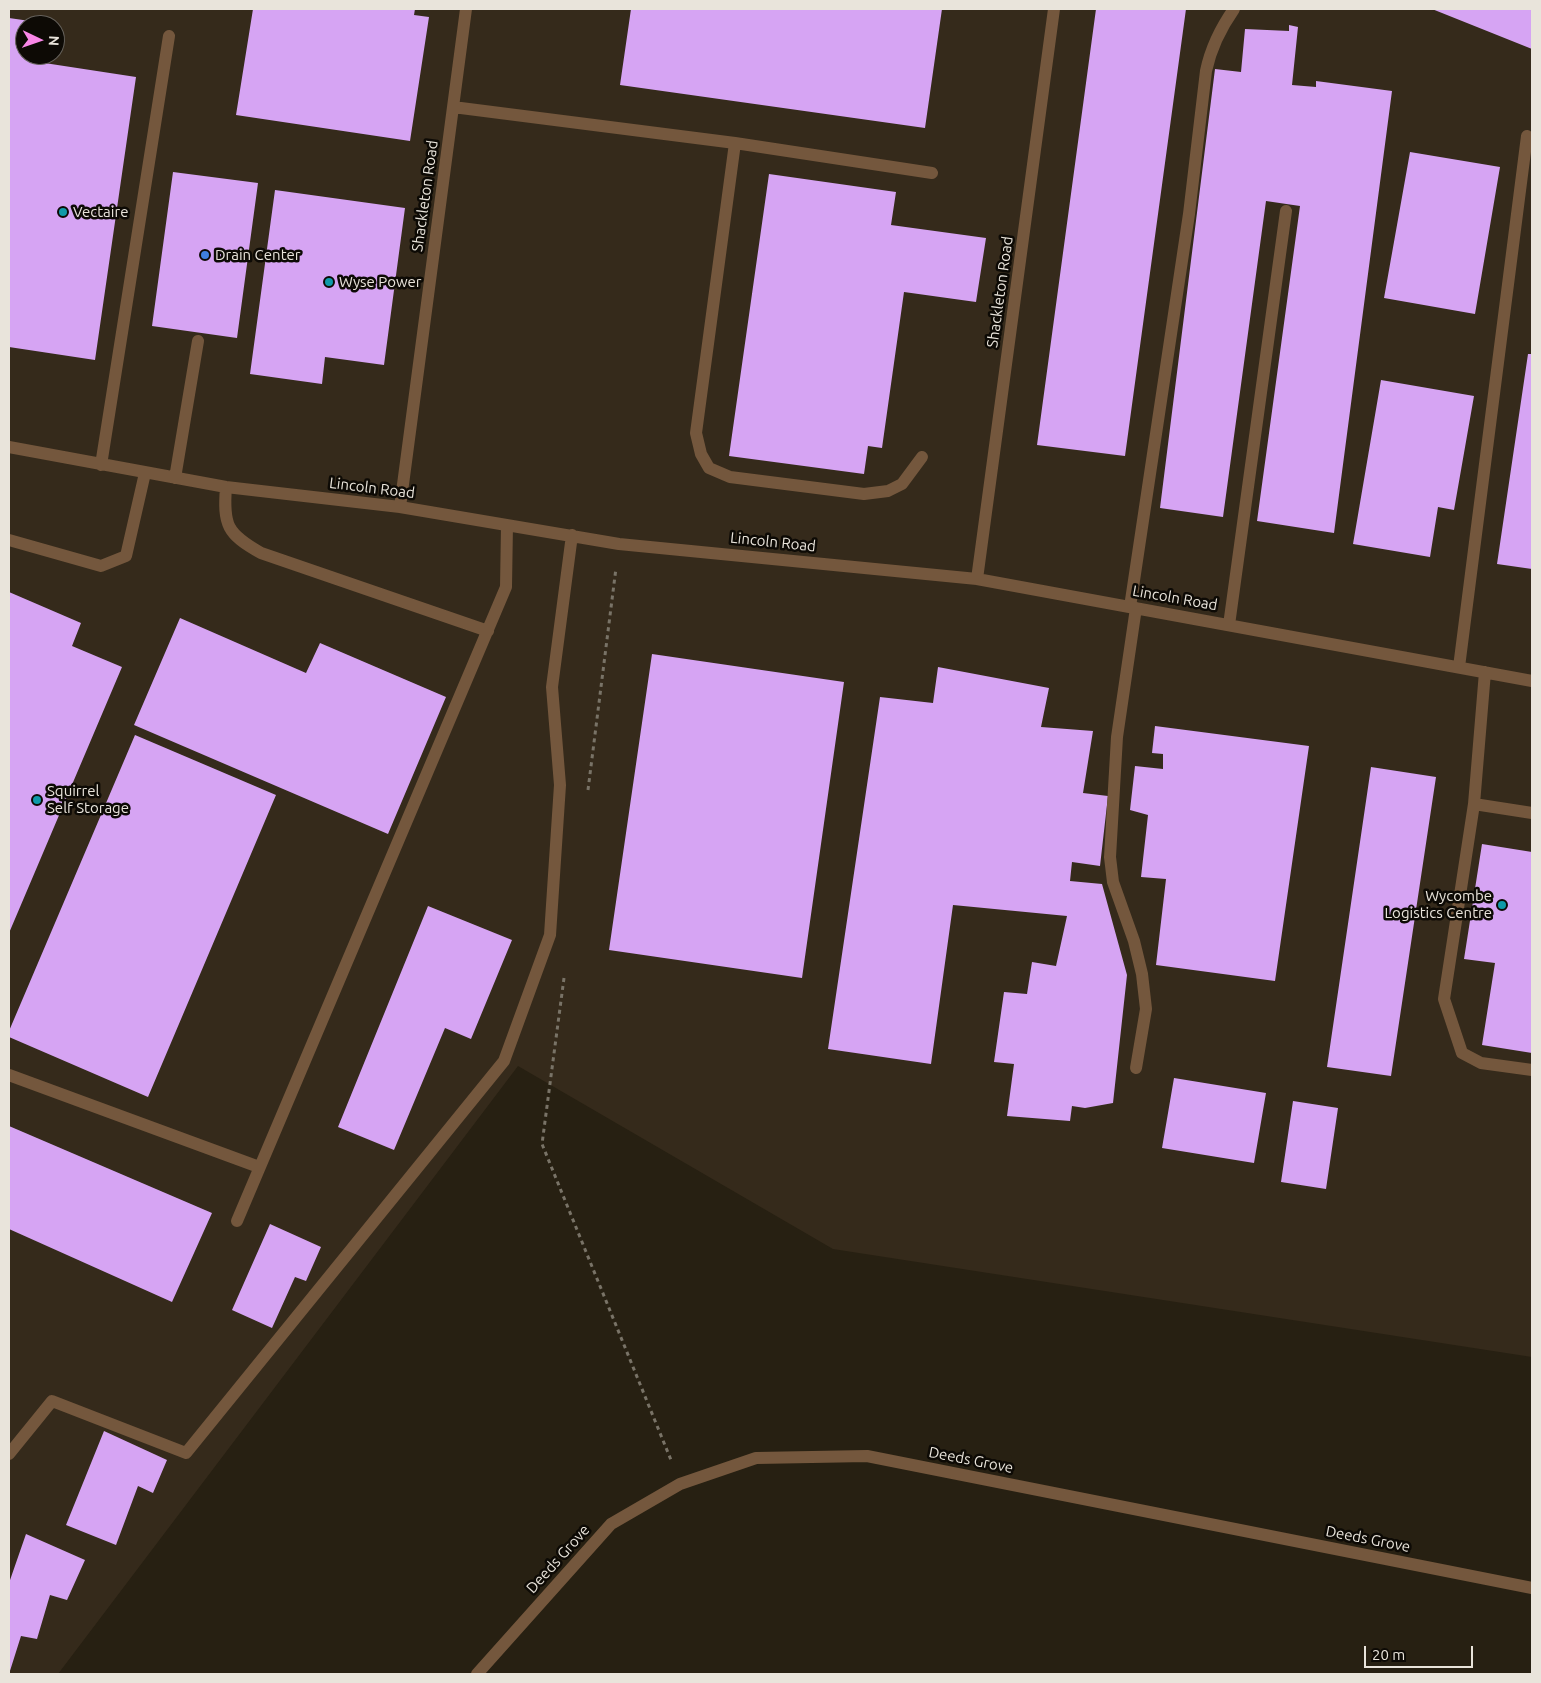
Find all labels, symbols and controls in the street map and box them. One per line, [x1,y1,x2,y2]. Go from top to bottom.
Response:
north arrow [15,15,65,65]
text: N [46,35,62,46]
street label: Shackleton Road [408,139,442,253]
place label: Vectaire [73,203,128,221]
marker: Vectaire [57,206,69,218]
street label: Shackleton Road [983,235,1017,349]
place label: Drain Center [215,246,300,264]
marker: Drain Center [199,249,211,261]
place label: Wyse Power [339,273,421,291]
marker: Wyse Power [323,276,335,288]
street label: Lincoln Road [328,474,416,502]
street label: Lincoln Road [729,529,817,555]
street label: Lincoln Road [1131,582,1219,614]
place label: Squirrel Self Storage [47,782,129,817]
marker: Squirrel Self Storage [31,794,43,806]
place label: Wycombe Logistics Centre [1384,887,1492,922]
marker: Wycombe Logistics Centre [1496,899,1508,911]
street label: Deeds Grove [927,1443,1015,1477]
street label: Deeds Grove [523,1521,593,1597]
street label: Deeds Grove [1324,1522,1412,1556]
scale bar [1366,1636,1475,1668]
text: 20 m [1372,1646,1405,1663]

